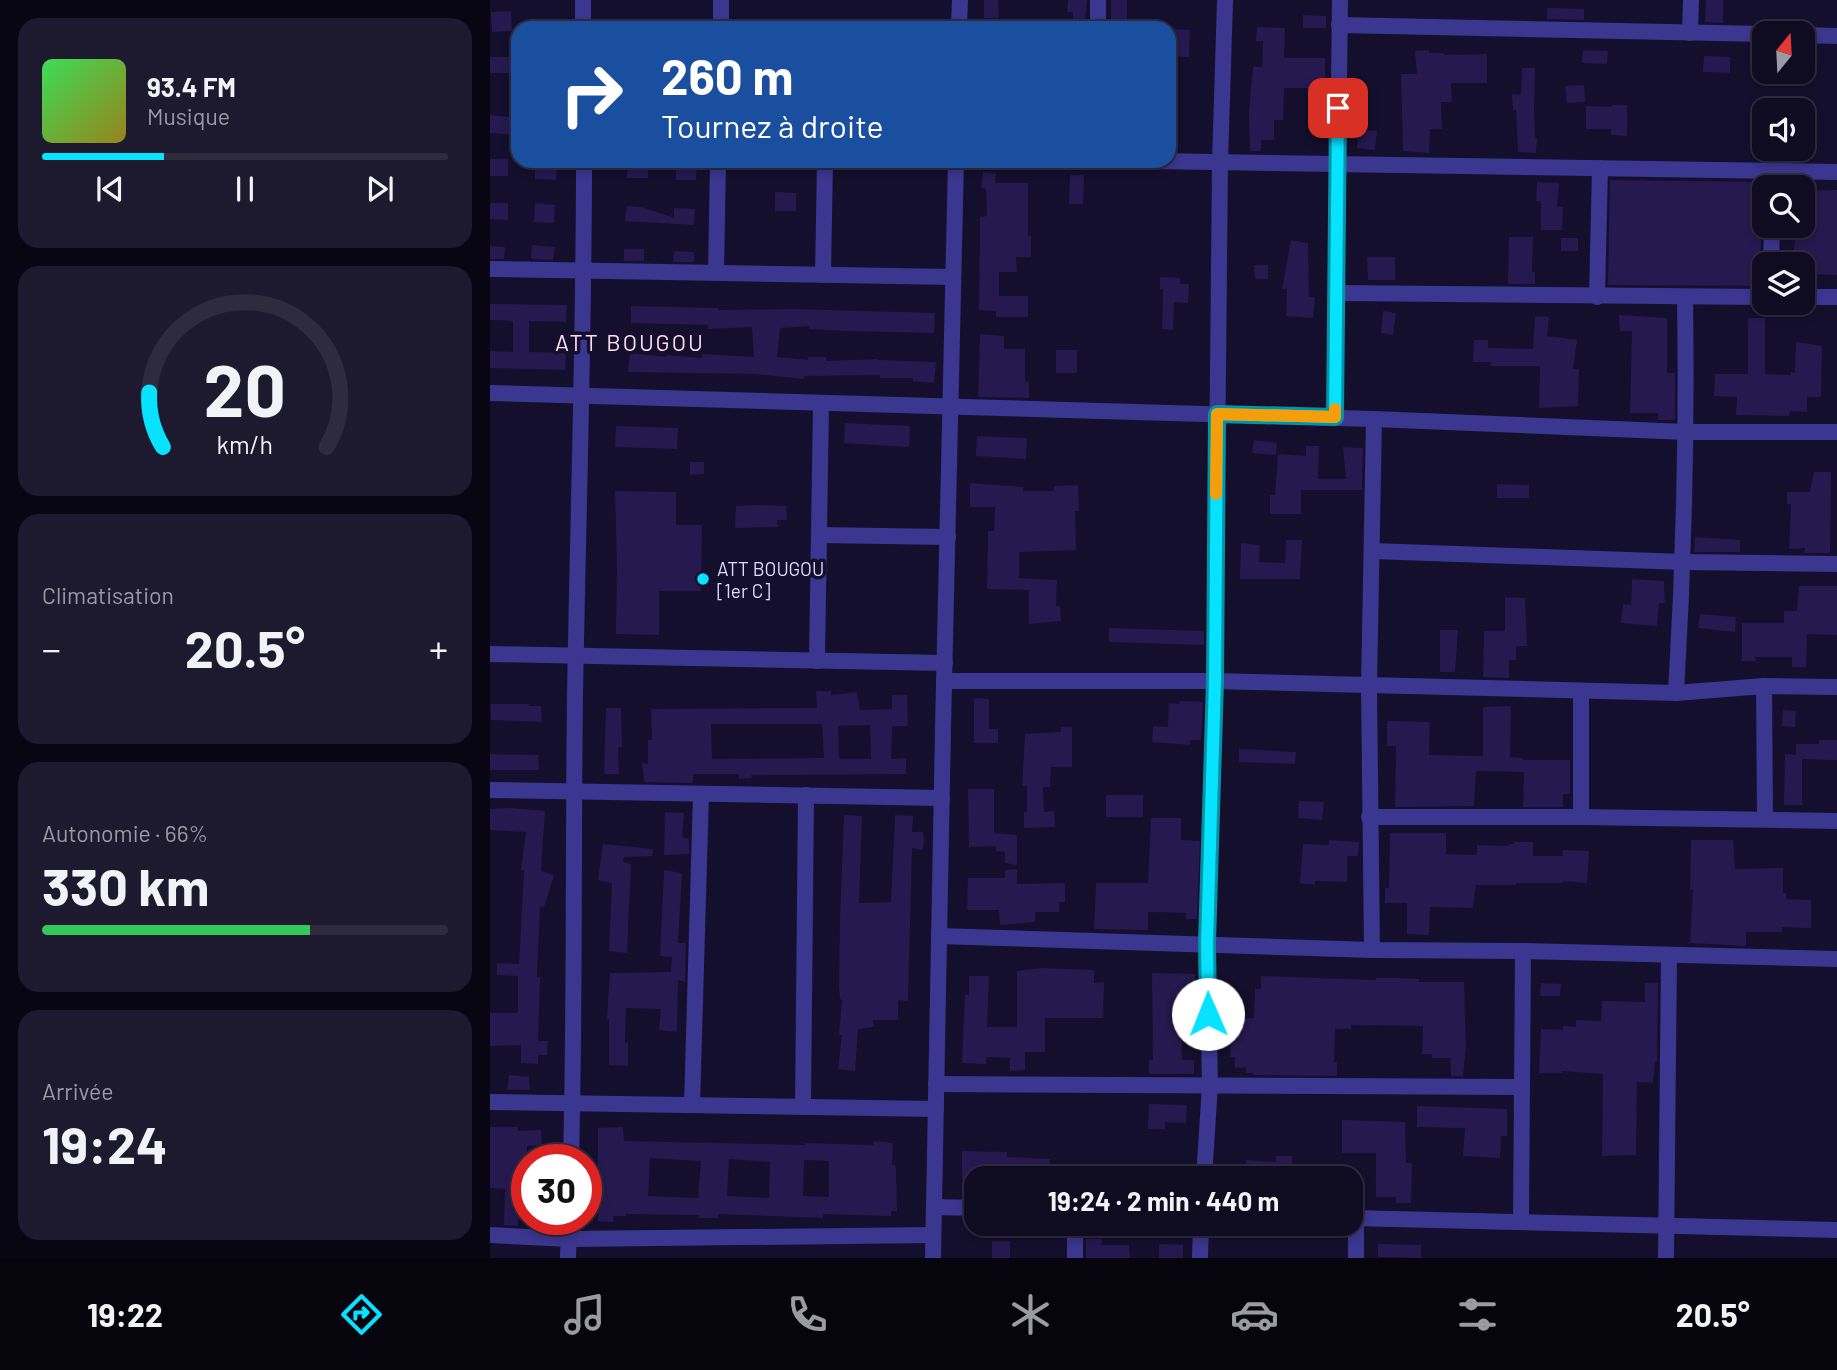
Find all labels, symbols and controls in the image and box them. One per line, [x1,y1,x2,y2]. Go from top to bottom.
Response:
north arrow [1752,21,1815,84]
map controls [1752,21,1815,315]
text: 260 m [661,46,793,105]
icon: right [546,49,637,140]
text: 93.4 FM [147,71,236,102]
pin [1308,78,1368,138]
icon: arrive [1319,89,1357,127]
button: sound [1752,98,1815,161]
text: Musique [147,102,230,130]
text: Tournez à droite [661,106,883,144]
icon: previous [91,170,129,208]
icon: pause [226,170,264,208]
icon: next [361,170,399,208]
button: search [1752,175,1815,238]
button: layers [1752,252,1815,315]
district label: ATT BOUGOU [555,328,705,356]
text: 20 [204,344,286,432]
text: km/h [217,429,273,459]
place label: ATT BOUGOU [1er C] [717,557,824,602]
marker: ATT BOUGOU [1er C] [695,571,711,587]
text: Climatisation [42,581,174,609]
text: 20.5° [185,616,305,678]
text: − [42,625,61,671]
text: + [429,625,448,671]
text: Autonomie · 66% [42,819,208,847]
text: 330 km [42,854,209,916]
position arrow [1171,977,1245,1051]
text: Arrivée [42,1077,114,1105]
text: 19:24 [42,1112,168,1174]
speed limit sign: 30 [511,1144,602,1235]
text: 19:24 · 2 min · 440 m [1048,1185,1279,1216]
icon: directions [337,1290,386,1339]
icon: music [560,1290,609,1339]
icon: phone [783,1290,832,1339]
icon: climate [1006,1290,1055,1339]
icon: car [1230,1290,1279,1339]
icon: filters [1453,1290,1502,1339]
text: 19:22 [87,1295,163,1333]
text: 20.5° [1676,1295,1750,1333]

